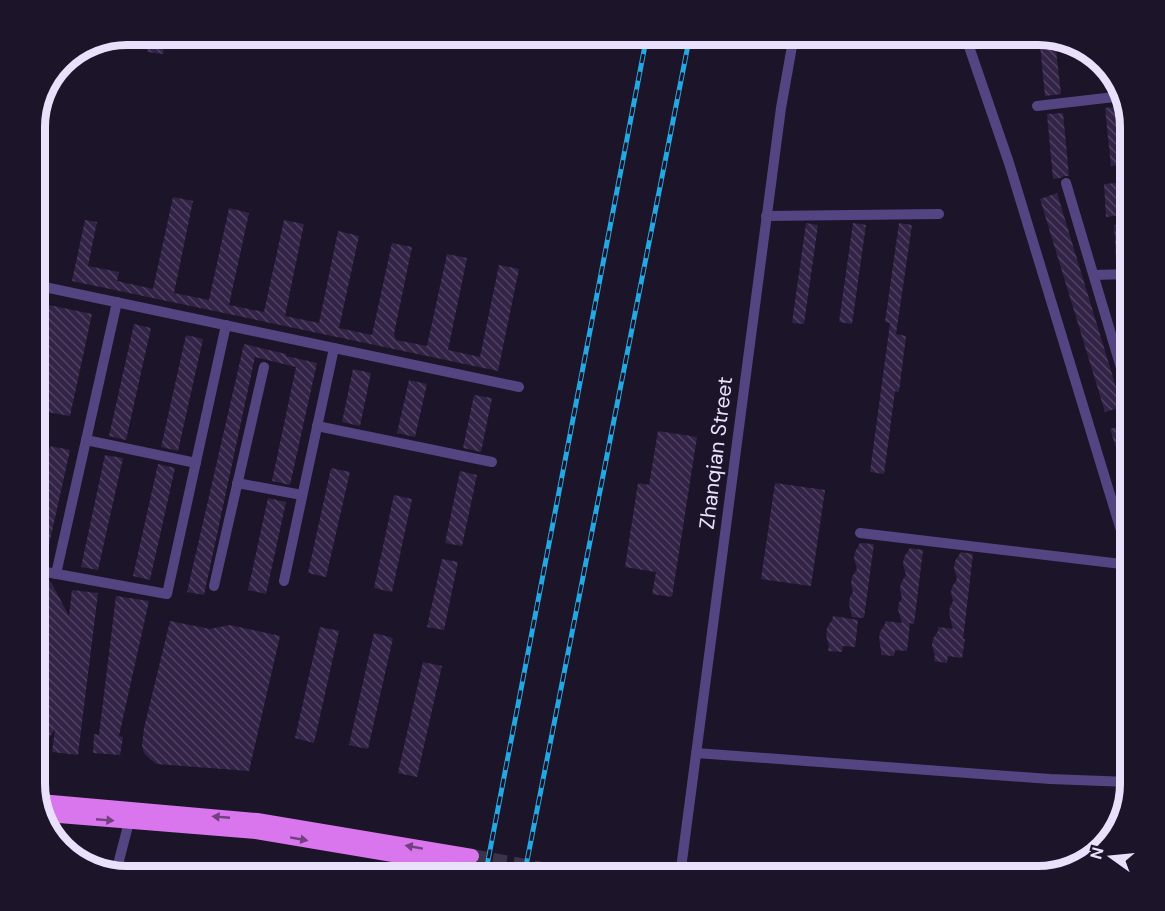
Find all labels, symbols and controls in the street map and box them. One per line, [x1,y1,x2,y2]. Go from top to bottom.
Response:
street label: Zhanqian Street [693,375,739,531]
one-way arrow [212,812,231,822]
one-way arrow [96,815,115,824]
north arrow [1081,827,1141,887]
one-way arrow [290,835,309,844]
one-way arrow [404,842,423,851]
text: N [1085,845,1109,862]

